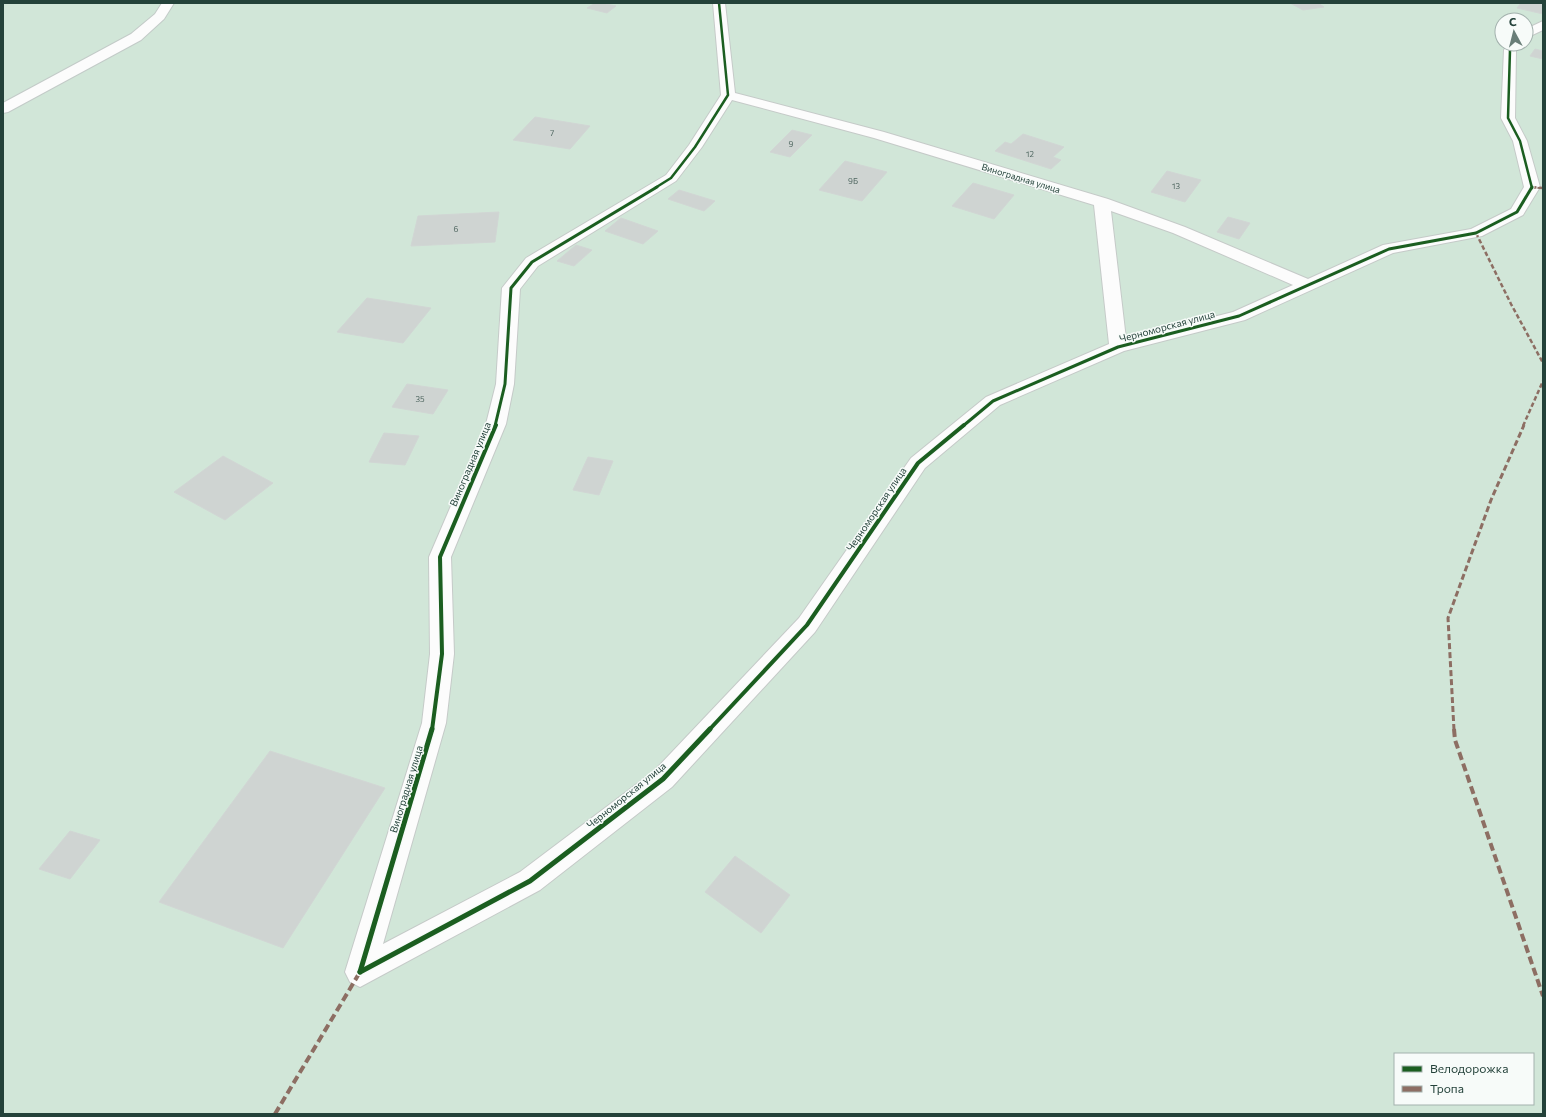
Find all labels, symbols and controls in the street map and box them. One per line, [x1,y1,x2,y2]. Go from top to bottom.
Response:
north arrow [1494,12,1534,52]
text: С [1508,15,1518,28]
house number: 7 [550,128,554,138]
house number: 9 [789,139,794,149]
house number: 12 [1026,149,1034,159]
street label: Виноградная улица [980,161,1062,195]
house number: 9Б [848,176,858,186]
house number: 13 [1172,181,1180,191]
house number: 6 [454,224,459,234]
street label: Черноморская улица [1118,307,1216,345]
house number: 35 [415,394,425,404]
street label: Виноградная улица [447,420,493,508]
street label: Черноморская улица [844,465,908,553]
street label: Виноградная улица [387,744,425,834]
street label: Черноморская улица [584,759,668,831]
legend [1394,1053,1534,1105]
text: Велодорожка [1430,1061,1508,1075]
text: Тропа [1430,1081,1464,1095]

